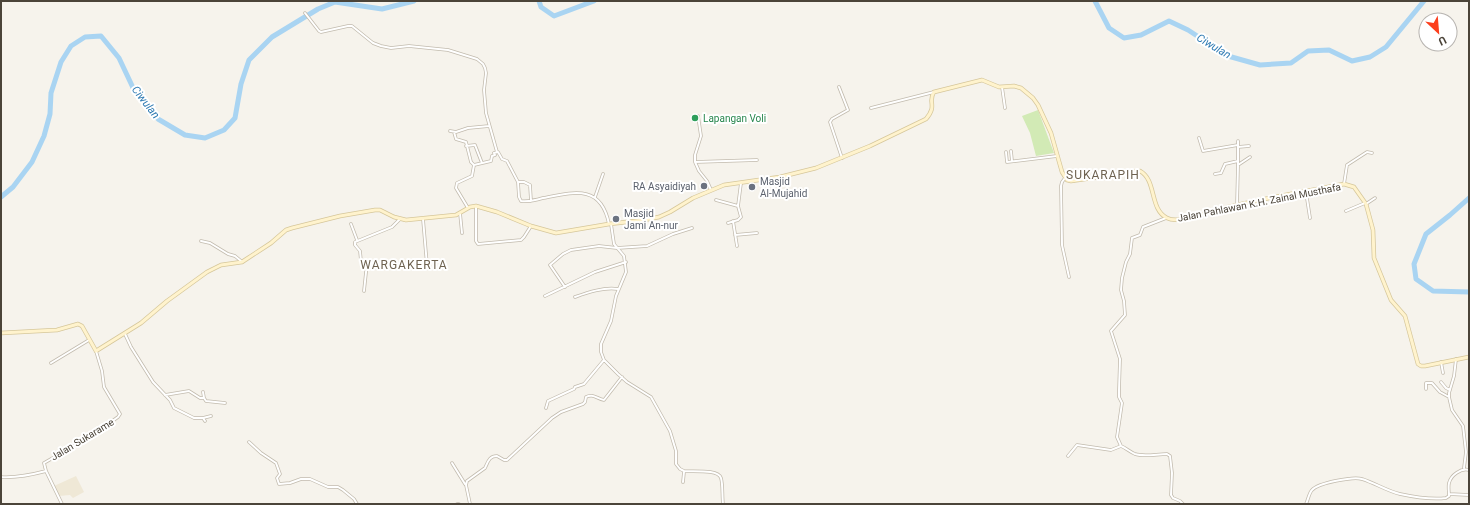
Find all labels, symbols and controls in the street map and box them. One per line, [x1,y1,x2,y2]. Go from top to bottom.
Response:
north arrow [1418,12,1458,52]
water label: Ciwulan [1194,31,1233,62]
text: U [1436,33,1448,48]
water label: Ciwulan [129,83,162,121]
marker: Lapangan Voli [690,113,700,123]
place label: Lapangan Voli [703,113,766,124]
district label: SUKARAPIH [1066,168,1140,182]
place label: Masjid Al-Mujahid [760,176,807,199]
place label: RA Asyaidiyah [633,181,696,192]
marker: RA Asyaidiyah [699,181,709,191]
street label: Jalan Pahlawan K.H. Zainal Musthafa [1176,181,1342,224]
marker: Masjid Al-Mujahid [747,182,757,192]
place label: Masjid Jami An-nur [624,208,678,231]
marker: Masjid Jami An-nur [611,214,621,224]
district label: WARGAKERTA [360,258,448,272]
street label: Jalan Sukarame [49,416,116,463]

